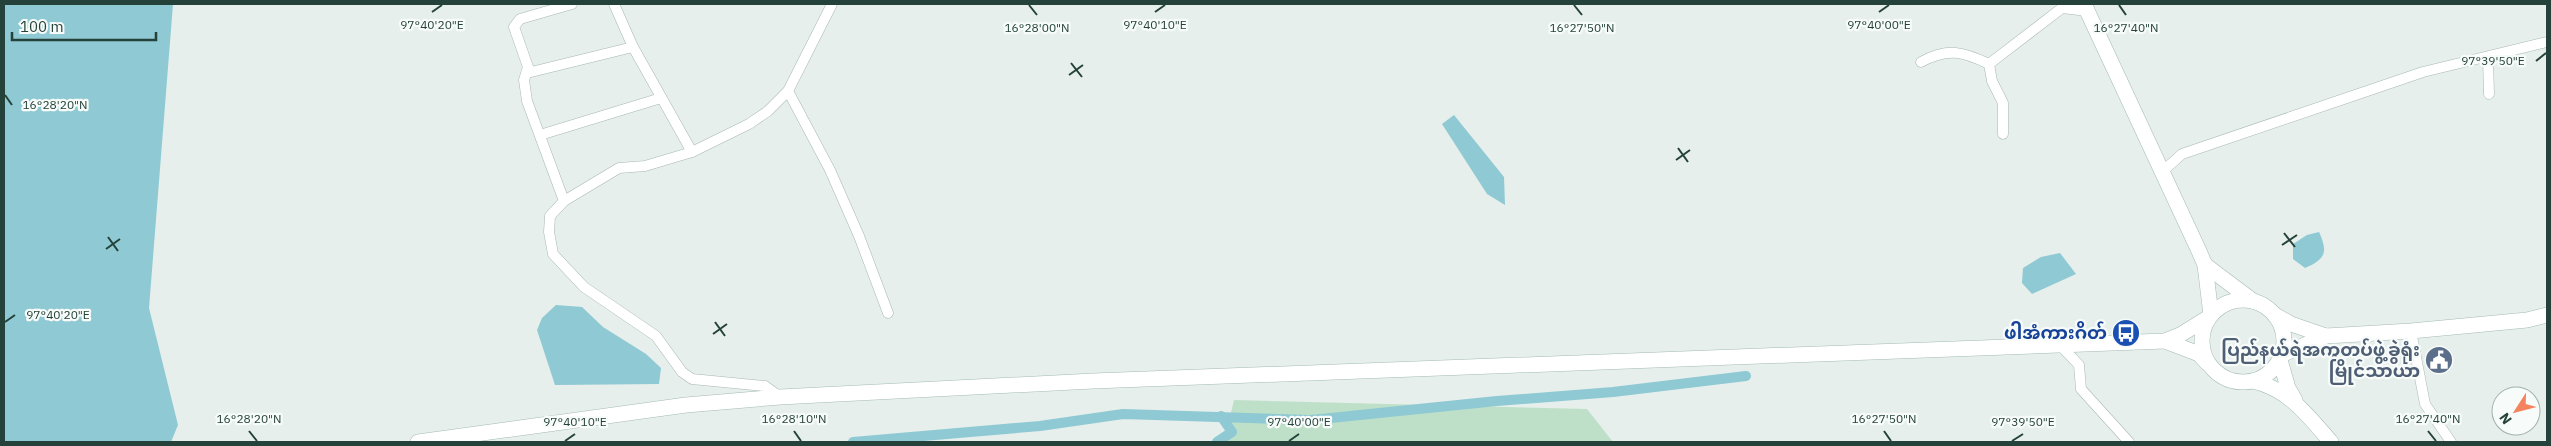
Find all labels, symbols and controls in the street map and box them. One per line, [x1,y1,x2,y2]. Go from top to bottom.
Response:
scale bar [12,10,156,42]
text: 100 m [20,17,64,36]
text: 97°40'20"E [400,17,464,32]
text: 97°40'10"E [1123,17,1187,32]
text: 97°40'00"E [1847,17,1911,32]
text: 16°28'00"N [1004,20,1070,35]
text: 16°27'50"N [1549,20,1615,35]
text: 16°27'40"N [2093,20,2159,35]
text: 97°39'50"E [2461,53,2525,68]
text: 16°28'20"N [22,97,88,112]
text: 97°40'20"E [26,307,90,322]
bus stop icon: ဖါအံကားဂိတ် [2111,318,2141,348]
place label: ဖါအံကားဂိတ် [2004,321,2107,344]
place label: ပြည်နယ်ရဲအကူတပ်ဖွဲ့ခွဲရုံး မြိုင်သာယာ [2221,338,2420,385]
public building icon: ပြည်နယ်ရဲအကူတပ်ဖွဲ့ခွဲရုံး မြိုင်သာယာ [2424,345,2454,375]
north arrow [2491,386,2541,436]
text: N [2495,409,2516,428]
text: 16°28'20"N [216,411,282,426]
text: 16°28'10"N [761,411,827,426]
text: 16°27'50"N [1851,411,1917,426]
text: 16°27'40"N [2395,411,2461,426]
text: 97°40'10"E [543,414,607,429]
text: 97°40'00"E [1267,414,1331,429]
text: 97°39'50"E [1991,414,2055,429]

